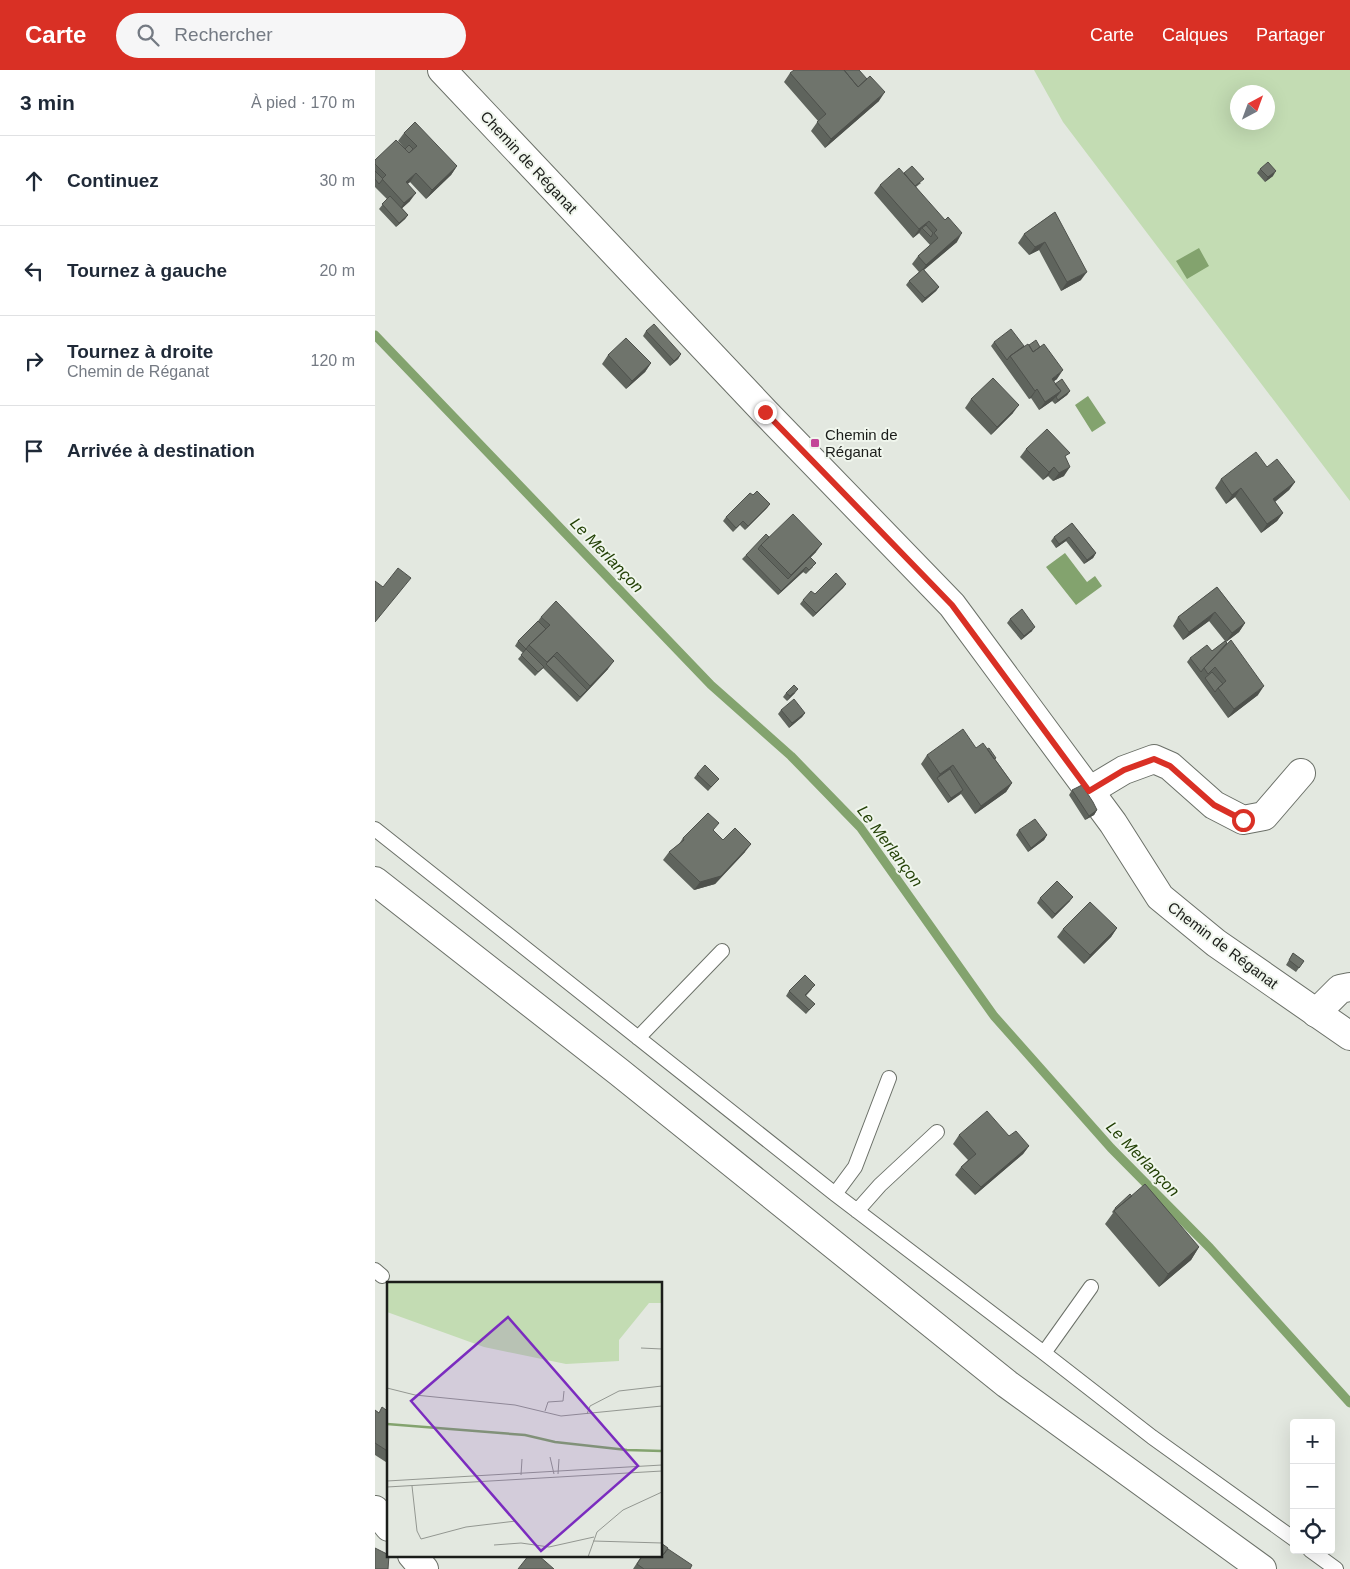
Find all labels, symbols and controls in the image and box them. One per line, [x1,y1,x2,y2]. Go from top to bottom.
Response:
search box [116,13,466,58]
text: Carte [25,21,86,48]
icon: search [134,21,162,49]
text: Rechercher [174,24,273,45]
text: Carte [1090,25,1134,45]
text: Calques [1162,25,1228,45]
text: Partager [1256,25,1325,45]
north arrow [1230,85,1275,130]
text: 3 min [20,91,75,114]
text: À pied · 170 m [251,94,355,111]
street label: Chemin de Réganat [477,107,581,217]
icon: ahead [20,167,48,195]
text: Continuez [67,170,159,191]
text: 30 m [319,172,355,189]
icon: left [20,257,48,285]
text: Tournez à gauche [67,260,227,281]
text: 20 m [319,262,355,279]
text: Tournez à droite [67,341,213,362]
icon: right [20,347,48,375]
text: 120 m [311,352,355,369]
text: Chemin de Réganat [67,363,209,380]
route end [754,401,777,424]
place label: Chemin de Réganat [825,426,898,460]
icon: arrive [20,437,48,465]
marker: Chemin de Réganat [809,437,821,449]
text: Arrivée à destination [67,440,255,461]
water label: Le Merlançon [567,514,647,596]
water label: Le Merlançon [854,802,926,890]
route start [1232,809,1255,832]
street label: Chemin de Réganat [1165,898,1282,992]
water label: Le Merlançon [1103,1118,1183,1200]
inset map [387,1282,663,1556]
map controls [1290,1419,1335,1554]
button: + [1290,1419,1335,1464]
button: − [1290,1464,1335,1509]
button: locate [1290,1509,1335,1554]

